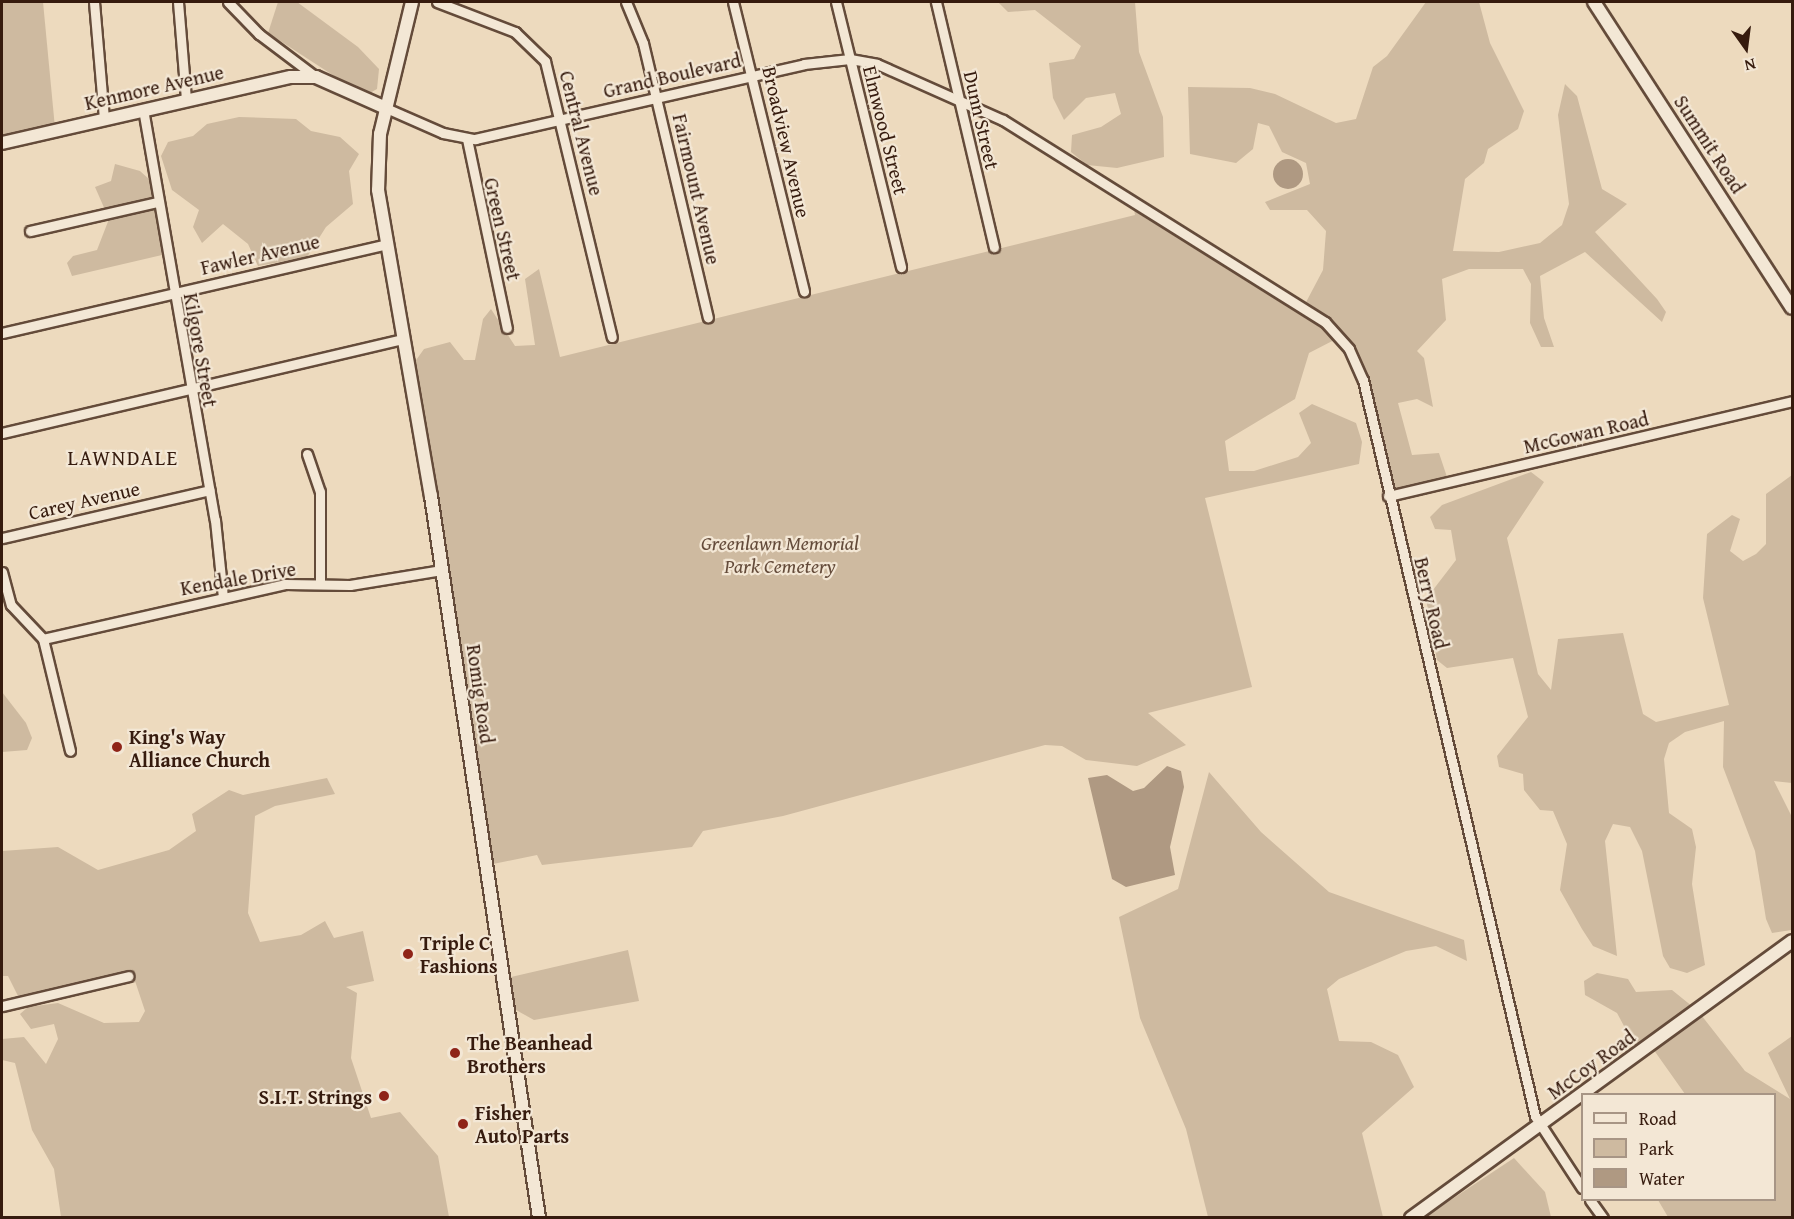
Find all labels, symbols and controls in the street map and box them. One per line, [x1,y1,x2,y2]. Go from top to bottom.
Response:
north arrow [1716,18,1776,78]
street label: Grand Boulevard [601,47,743,103]
text: N [1742,53,1758,78]
street label: Kenmore Avenue [82,59,226,115]
street label: Elmwood Street [858,63,914,197]
street label: Broadview Avenue [758,64,816,220]
street label: Central Avenue [555,68,609,198]
street label: Dunn Street [959,68,1005,172]
street label: Summit Road [1669,90,1751,198]
street label: Fairmount Avenue [668,111,726,267]
street label: Green Street [480,175,526,283]
street label: Fawler Avenue [198,229,322,279]
street label: Kilgore Street [179,291,223,409]
street label: McGowan Road [1521,406,1651,458]
district label: LAWNDALE [67,445,179,471]
street label: Carey Avenue [26,476,142,524]
park label: Greenlawn Memorial Park Cemetery [701,531,859,578]
street label: Berry Road [1410,555,1454,651]
street label: Kendale Drive [178,556,298,600]
street label: Romig Road [462,643,500,745]
place label: King's Way Alliance Church [129,724,270,771]
marker: King's Way Alliance Church [110,740,124,754]
place label: Triple C Fashions [420,930,497,977]
marker: Triple C Fashions [401,947,415,961]
street label: McCoy Road [1542,1024,1640,1104]
place label: The Beanhead Brothers [467,1030,592,1077]
marker: The Beanhead Brothers [448,1046,462,1060]
place label: S.I.T. Strings [258,1084,372,1108]
marker: S.I.T. Strings [377,1089,391,1103]
legend [1581,1093,1776,1201]
place label: Fisher Auto Parts [475,1100,569,1147]
text: Road [1639,1105,1677,1132]
marker: Fisher Auto Parts [456,1117,470,1131]
text: Park [1639,1135,1674,1162]
text: Water [1639,1165,1684,1192]

